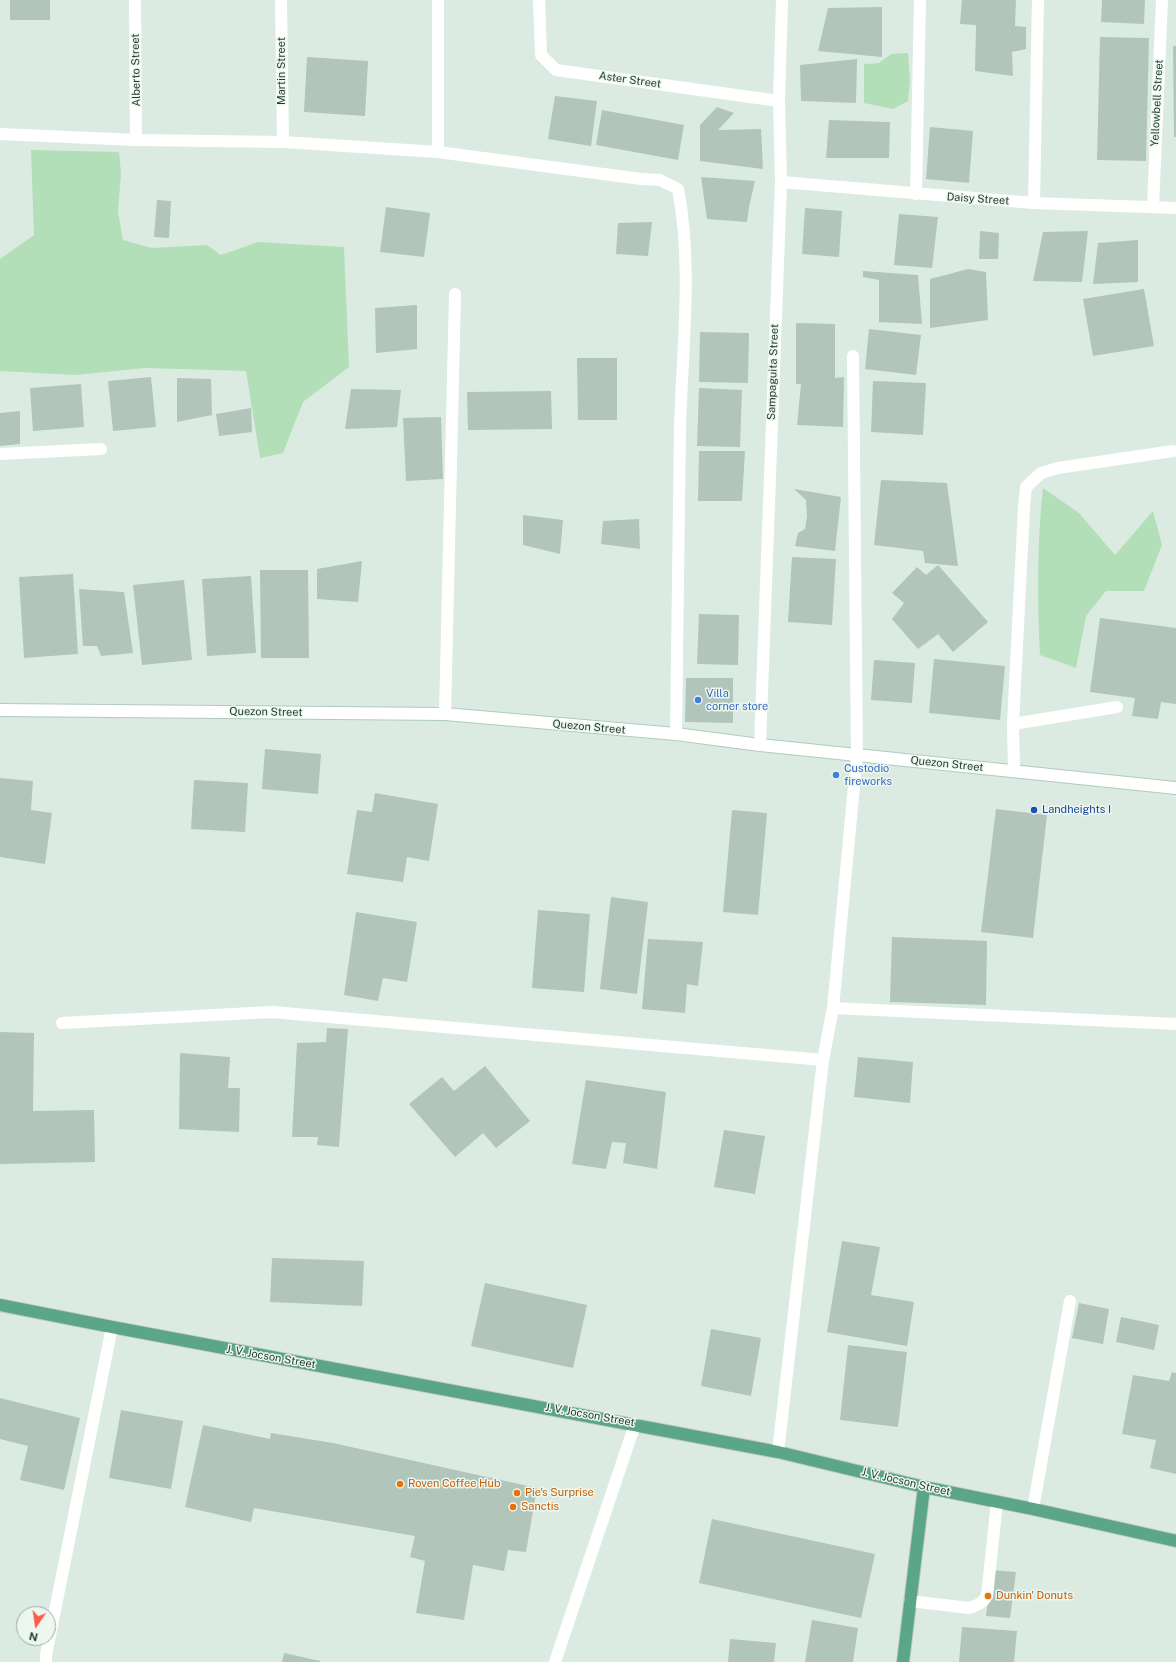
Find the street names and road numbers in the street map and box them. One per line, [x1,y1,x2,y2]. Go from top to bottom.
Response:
street label: Alberto Street [129,33,143,107]
street label: Martin Street [275,37,289,105]
street label: Yellowbell Street [1148,59,1166,147]
street label: Aster Street [598,69,662,91]
street label: Daisy Street [946,190,1010,208]
street label: Sampaguita Street [765,324,781,420]
street label: Quezon Street [229,705,303,719]
street label: Quezon Street [552,717,626,737]
street label: Quezon Street [910,754,984,774]
street label: J. V. Jocson Street [225,1343,317,1371]
street label: J. V. Jocson Street [544,1401,636,1429]
street label: J. V. Jocson Street [860,1465,952,1499]

